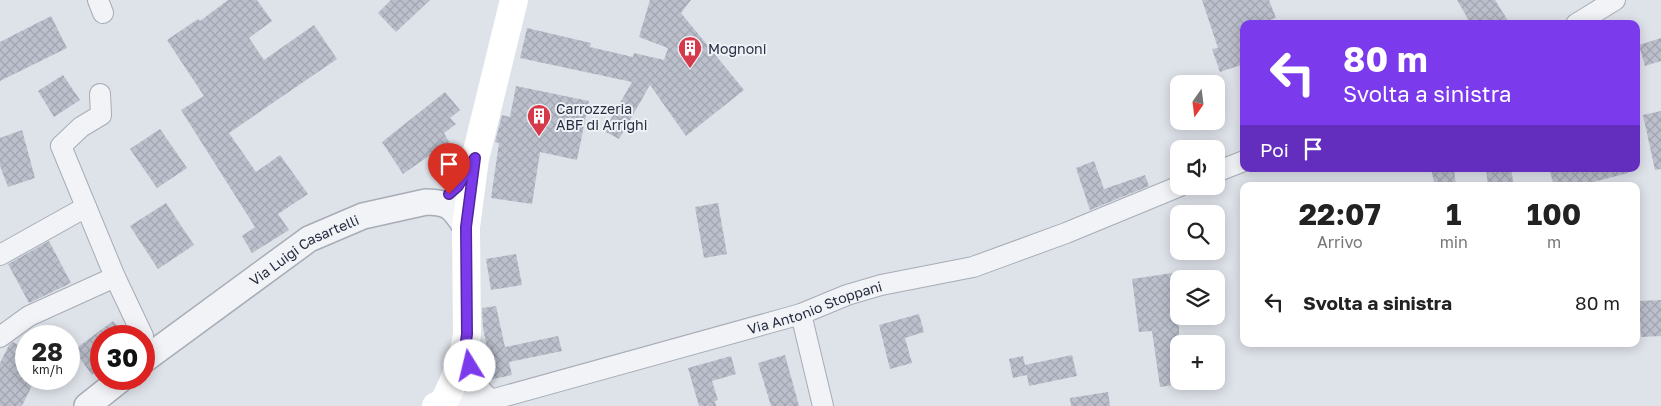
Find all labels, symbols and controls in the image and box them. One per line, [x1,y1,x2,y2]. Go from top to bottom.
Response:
building icon: Mognoni [677,35,703,69]
text: 80 m [1343,38,1428,80]
place label: Mognoni [708,40,766,57]
icon: left [1260,40,1325,105]
north arrow [1170,75,1225,130]
map controls [1170,75,1225,390]
text: Svolta a sinistra [1343,80,1511,107]
place label: Carrozzeria ABF di Arrighi [556,100,647,133]
building icon: Carrozzeria ABF di Arrighi [526,103,552,137]
icon: arrive [1299,135,1327,163]
text: Poi [1260,138,1289,161]
button: sound [1170,140,1225,195]
pin [428,143,470,194]
icon: arrive [435,150,463,178]
text: 22:07 [1299,196,1381,232]
text: 1 [1446,196,1462,232]
text: 100 [1527,196,1581,232]
button: search [1170,205,1225,260]
street label: Via Luigi Casartelli [246,210,361,289]
text: Arrivo [1317,232,1363,252]
text: min [1440,232,1468,252]
text: m [1547,232,1561,252]
button: layers [1170,270,1225,325]
street label: Via Antonio Stoppani [745,277,884,337]
icon: left [1260,288,1288,316]
text: Svolta a sinistra [1303,291,1452,314]
text: 80 m [1575,291,1620,314]
speed limit sign: 30 [90,325,155,390]
button: + [1170,335,1225,390]
text: 28 [32,336,63,367]
position arrow [443,339,495,391]
text: km/h [32,362,63,377]

